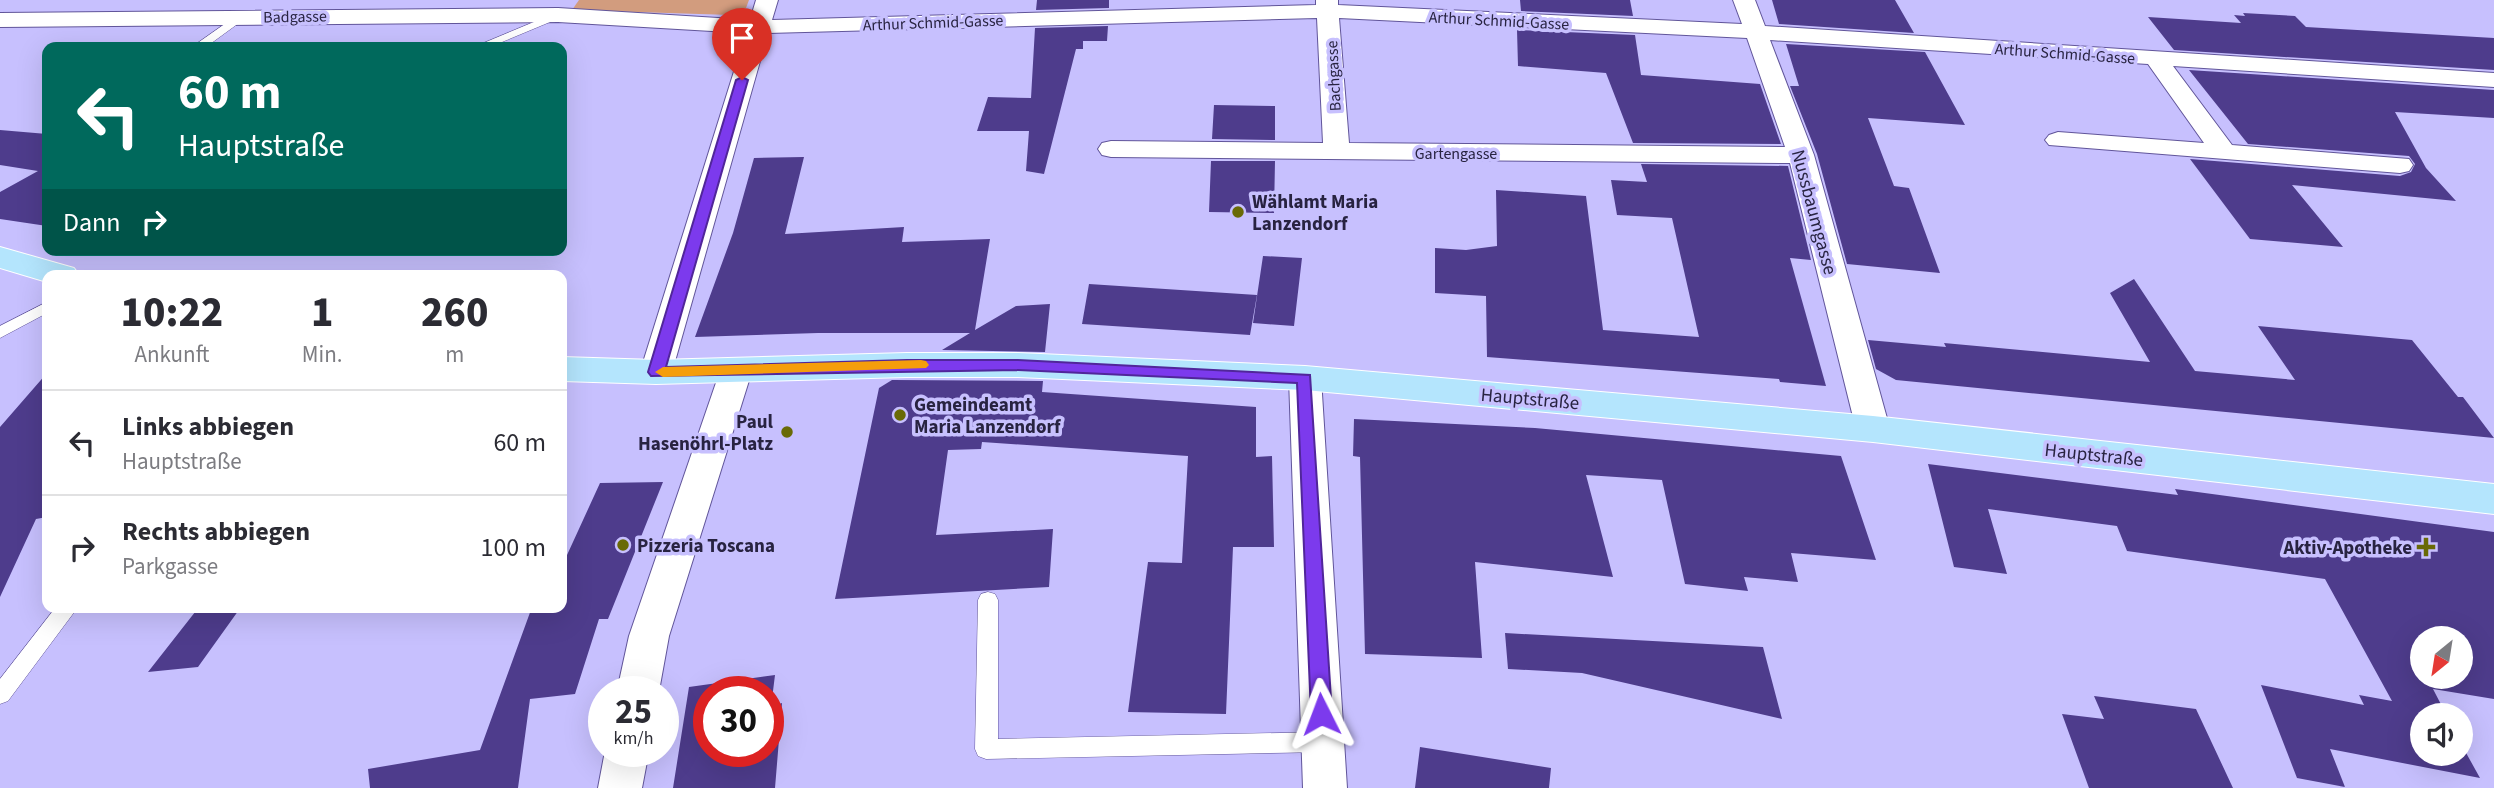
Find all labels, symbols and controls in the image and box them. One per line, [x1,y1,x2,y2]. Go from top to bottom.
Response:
street label: Badgasse [263,5,327,29]
street label: Arthur Schmid-Gasse [1428,6,1570,36]
pin [712,8,772,80]
street label: Arthur Schmid-Gasse [862,10,1004,36]
icon: arrive [723,19,761,57]
street label: Arthur Schmid-Gasse [1994,38,2136,70]
street label: Bachgasse [1321,40,1347,112]
text: 60 m [178,58,282,128]
icon: left [63,70,154,161]
text: Hauptstraße [178,123,344,169]
street label: Gartengasse [1415,143,1497,165]
street label: Nussbaumgasse [1784,147,1843,278]
place label: Wählamt Maria Lanzendorf [1252,189,1378,238]
icon: right [135,203,173,241]
text: Dann [63,204,121,241]
marker: Wählamt Maria Lanzendorf [1230,204,1246,220]
text: 10:22 [121,283,223,343]
text: 1 [311,283,333,343]
text: 260 [421,283,488,343]
text: Ankunft [134,338,209,371]
text: Min. [302,338,343,371]
text: m [445,338,464,371]
street label: Hauptstraße [1479,382,1580,417]
place label: Gemeindeamt Maria Lanzendorf [914,392,1062,441]
marker: Gemeindeamt Maria Lanzendorf [892,407,908,423]
text: Links abbiegen [122,408,294,445]
place label: Paul Hasenöhrl-Platz [638,409,774,458]
icon: left [63,424,101,462]
text: 60 m [493,424,546,461]
marker: Paul Hasenöhrl-Platz [779,424,795,440]
street label: Hauptstraße [2043,437,2144,474]
text: Hauptstraße [122,445,242,478]
text: Rechts abbiegen [122,513,310,550]
icon: right [63,529,101,567]
text: 100 m [480,529,546,566]
place label: Pizzeria Toscana [637,533,775,560]
place label: Aktiv-Apotheke [2282,535,2412,562]
marker: Pizzeria Toscana [615,537,631,553]
marker: Aktiv-Apotheke [2418,539,2434,555]
text: Parkgasse [122,550,218,583]
north arrow [2410,626,2473,690]
map controls [2410,626,2473,766]
speed limit sign: 30 [693,676,784,767]
position arrow [1284,677,1358,751]
text: 25 [615,687,652,737]
button: sound [2410,703,2473,766]
text: km/h [614,726,653,751]

